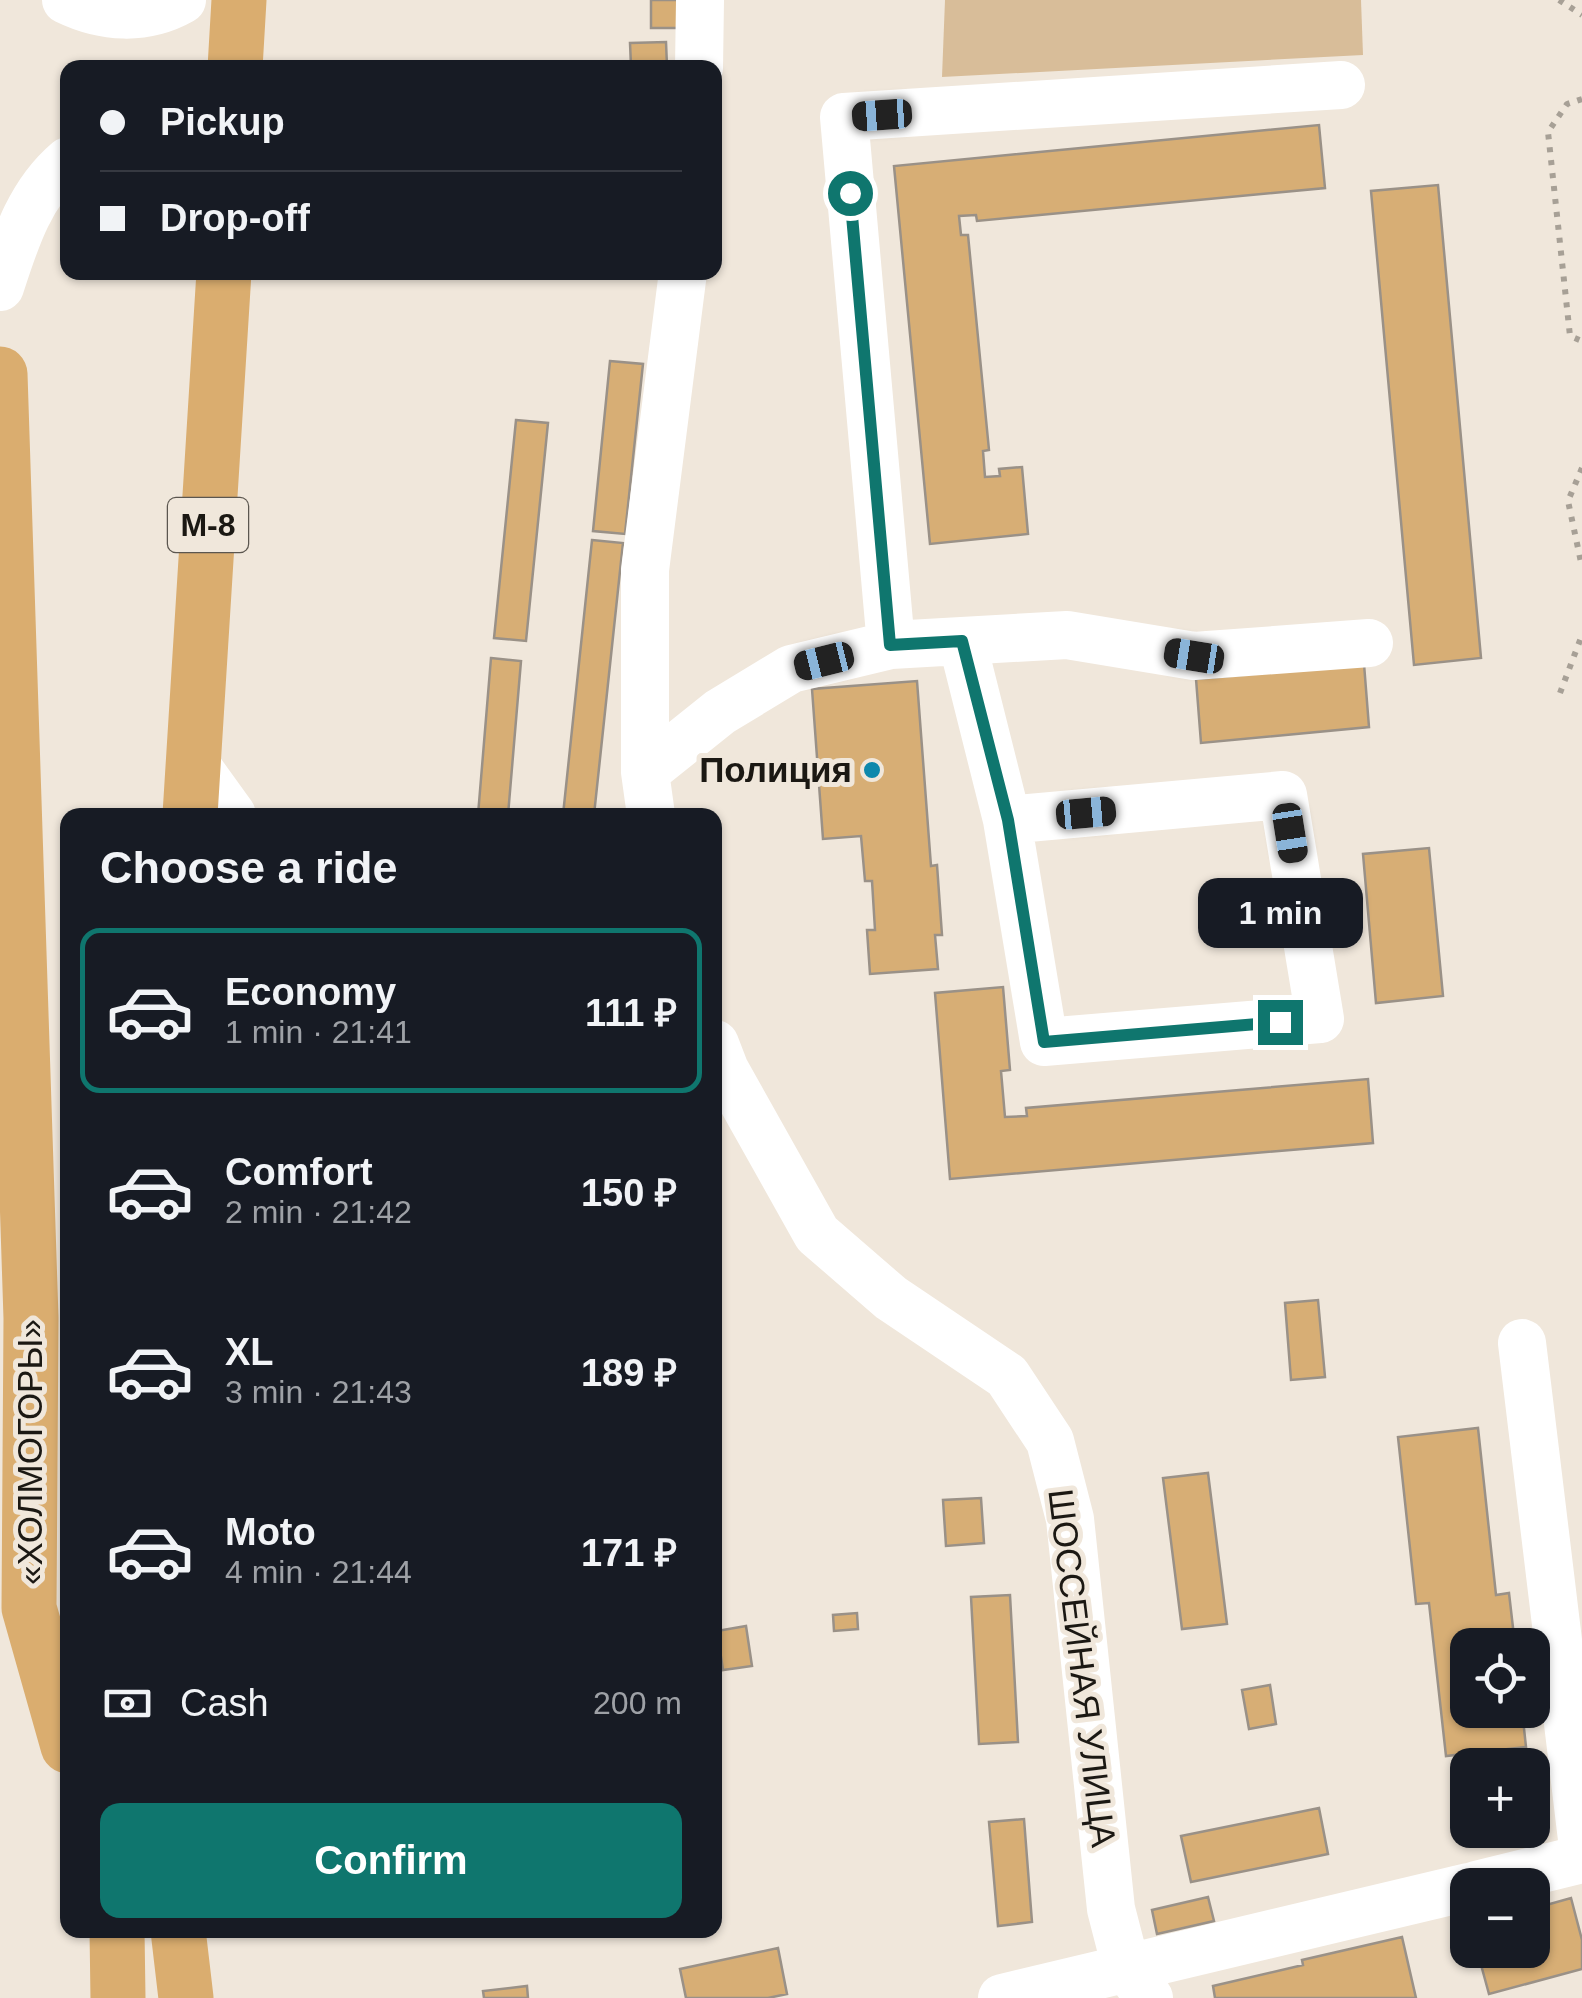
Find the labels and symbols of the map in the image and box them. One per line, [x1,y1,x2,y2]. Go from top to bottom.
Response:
car [851,98,913,132]
route start [828,171,873,216]
road number: М-8 [168,498,248,552]
car [1162,636,1226,676]
car [791,639,857,683]
place label: Полиция [699,750,852,789]
marker: Полиция [861,759,883,781]
car [1055,795,1117,831]
car [1270,801,1310,865]
callout: 1 min [1198,877,1362,947]
route end [1258,1000,1303,1045]
street label: «ХОЛМОГОРЫ» [10,1319,49,1585]
street label: ШОССЕЙНАЯ УЛИЦА [1041,1487,1124,1850]

